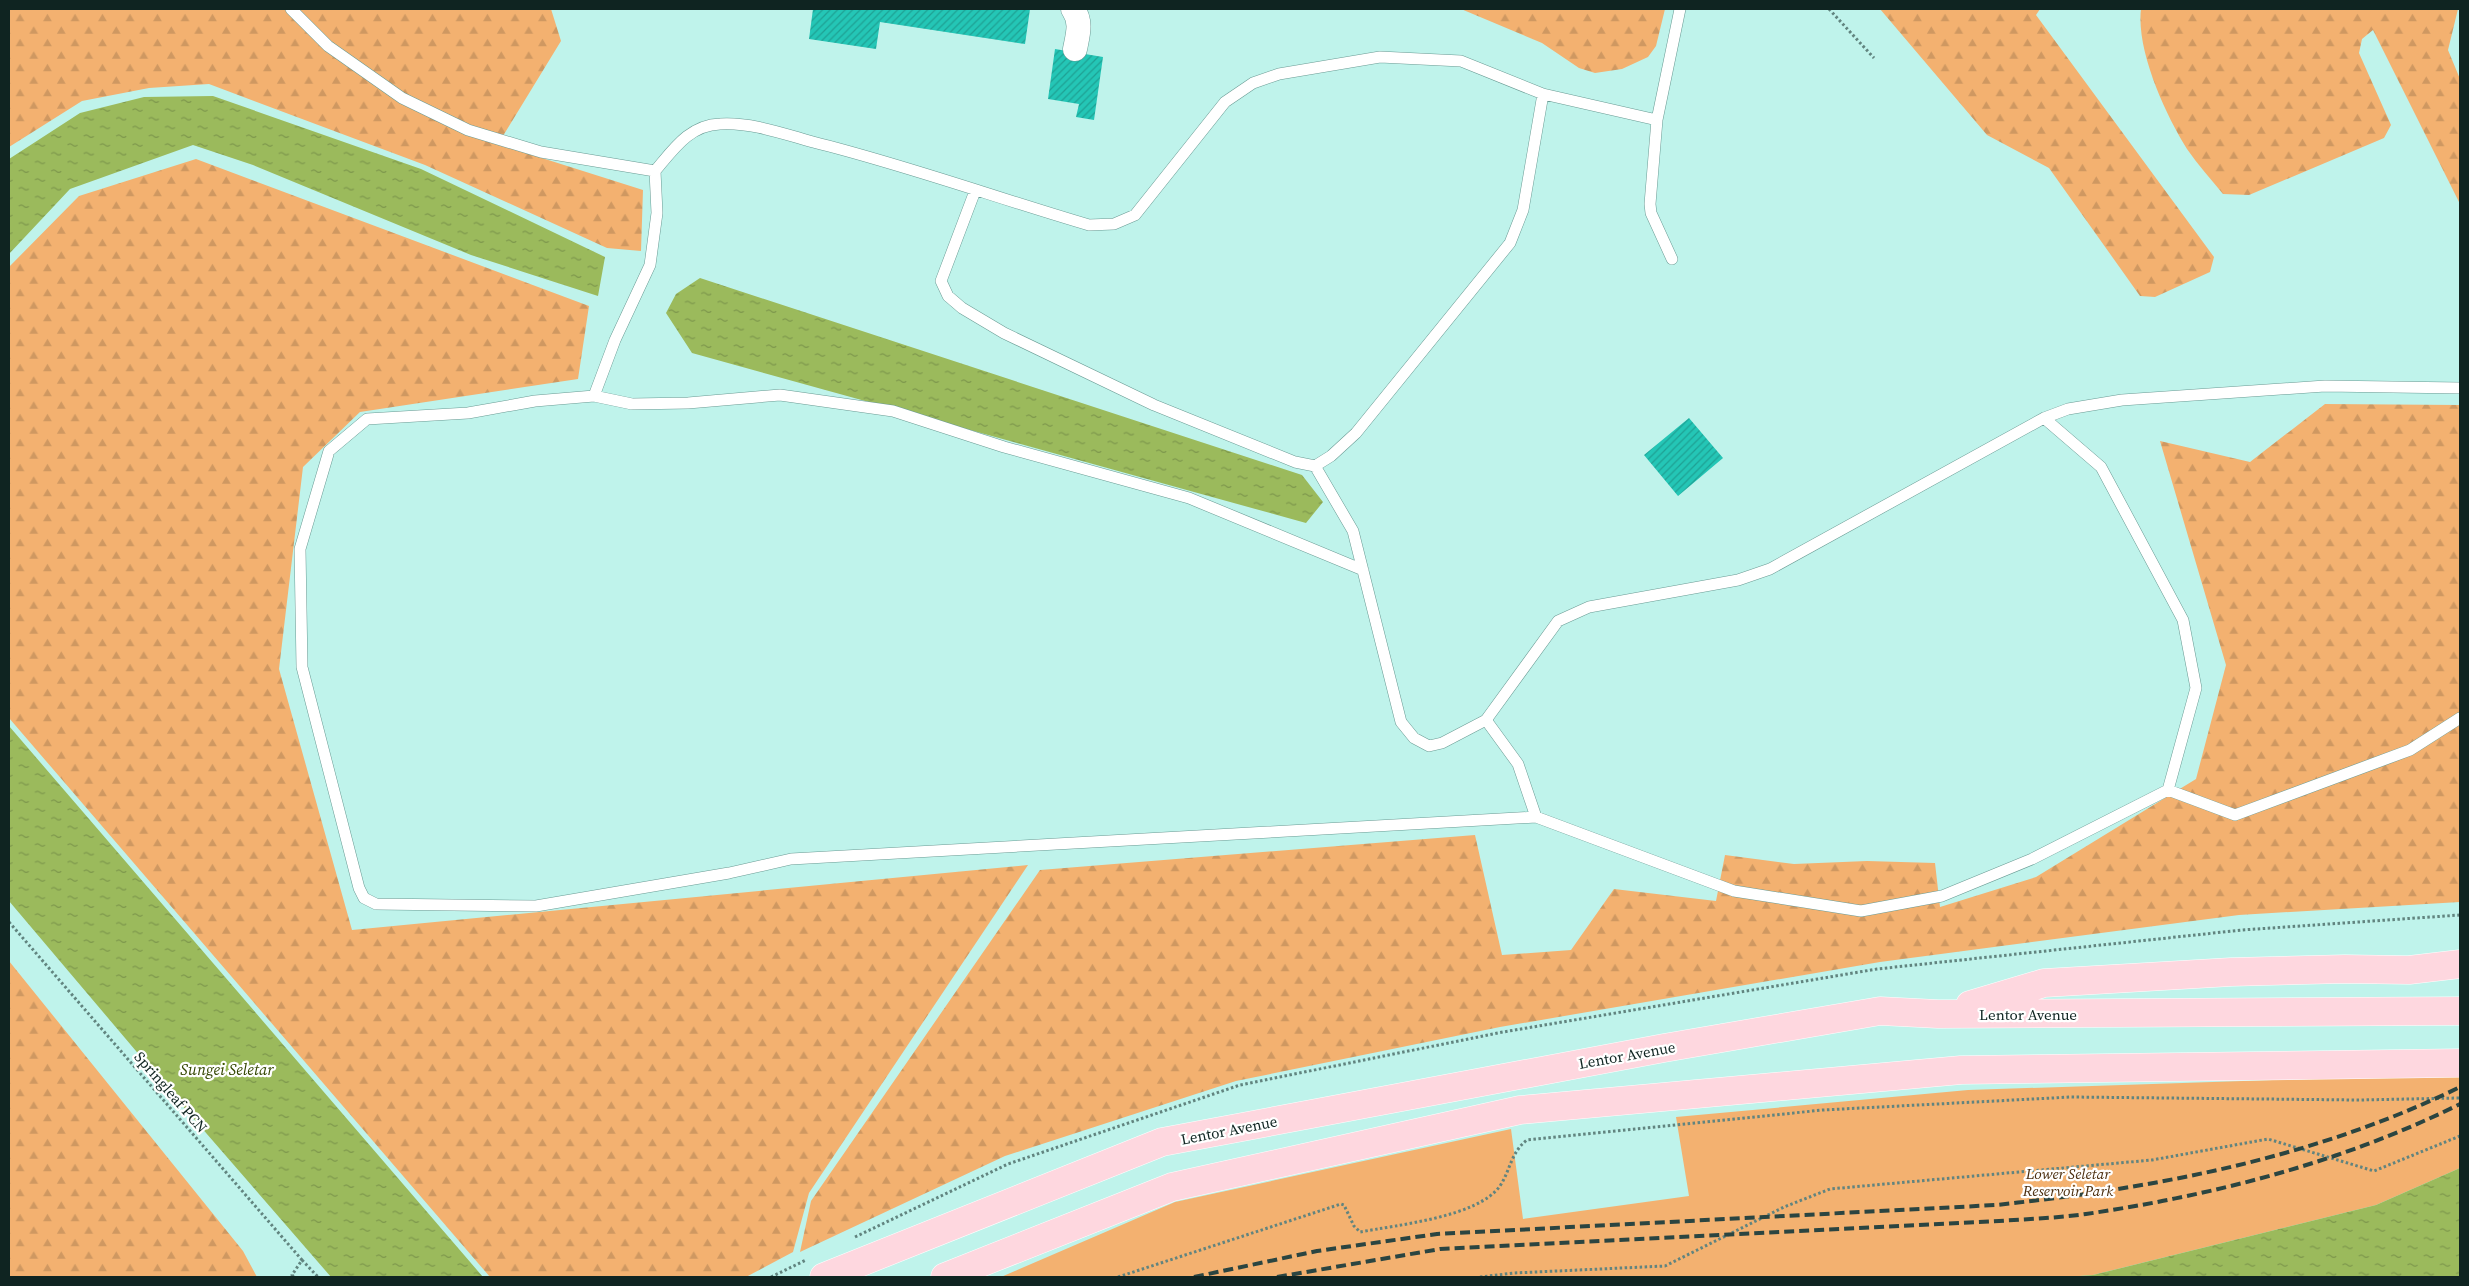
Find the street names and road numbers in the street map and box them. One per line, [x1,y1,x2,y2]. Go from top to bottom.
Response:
street label: Lentor Avenue [1979,1004,2077,1025]
street label: Lentor Avenue [1577,1036,1677,1074]
street label: Springleaf PCN [130,1047,212,1137]
street label: Lentor Avenue [1179,1110,1279,1150]

